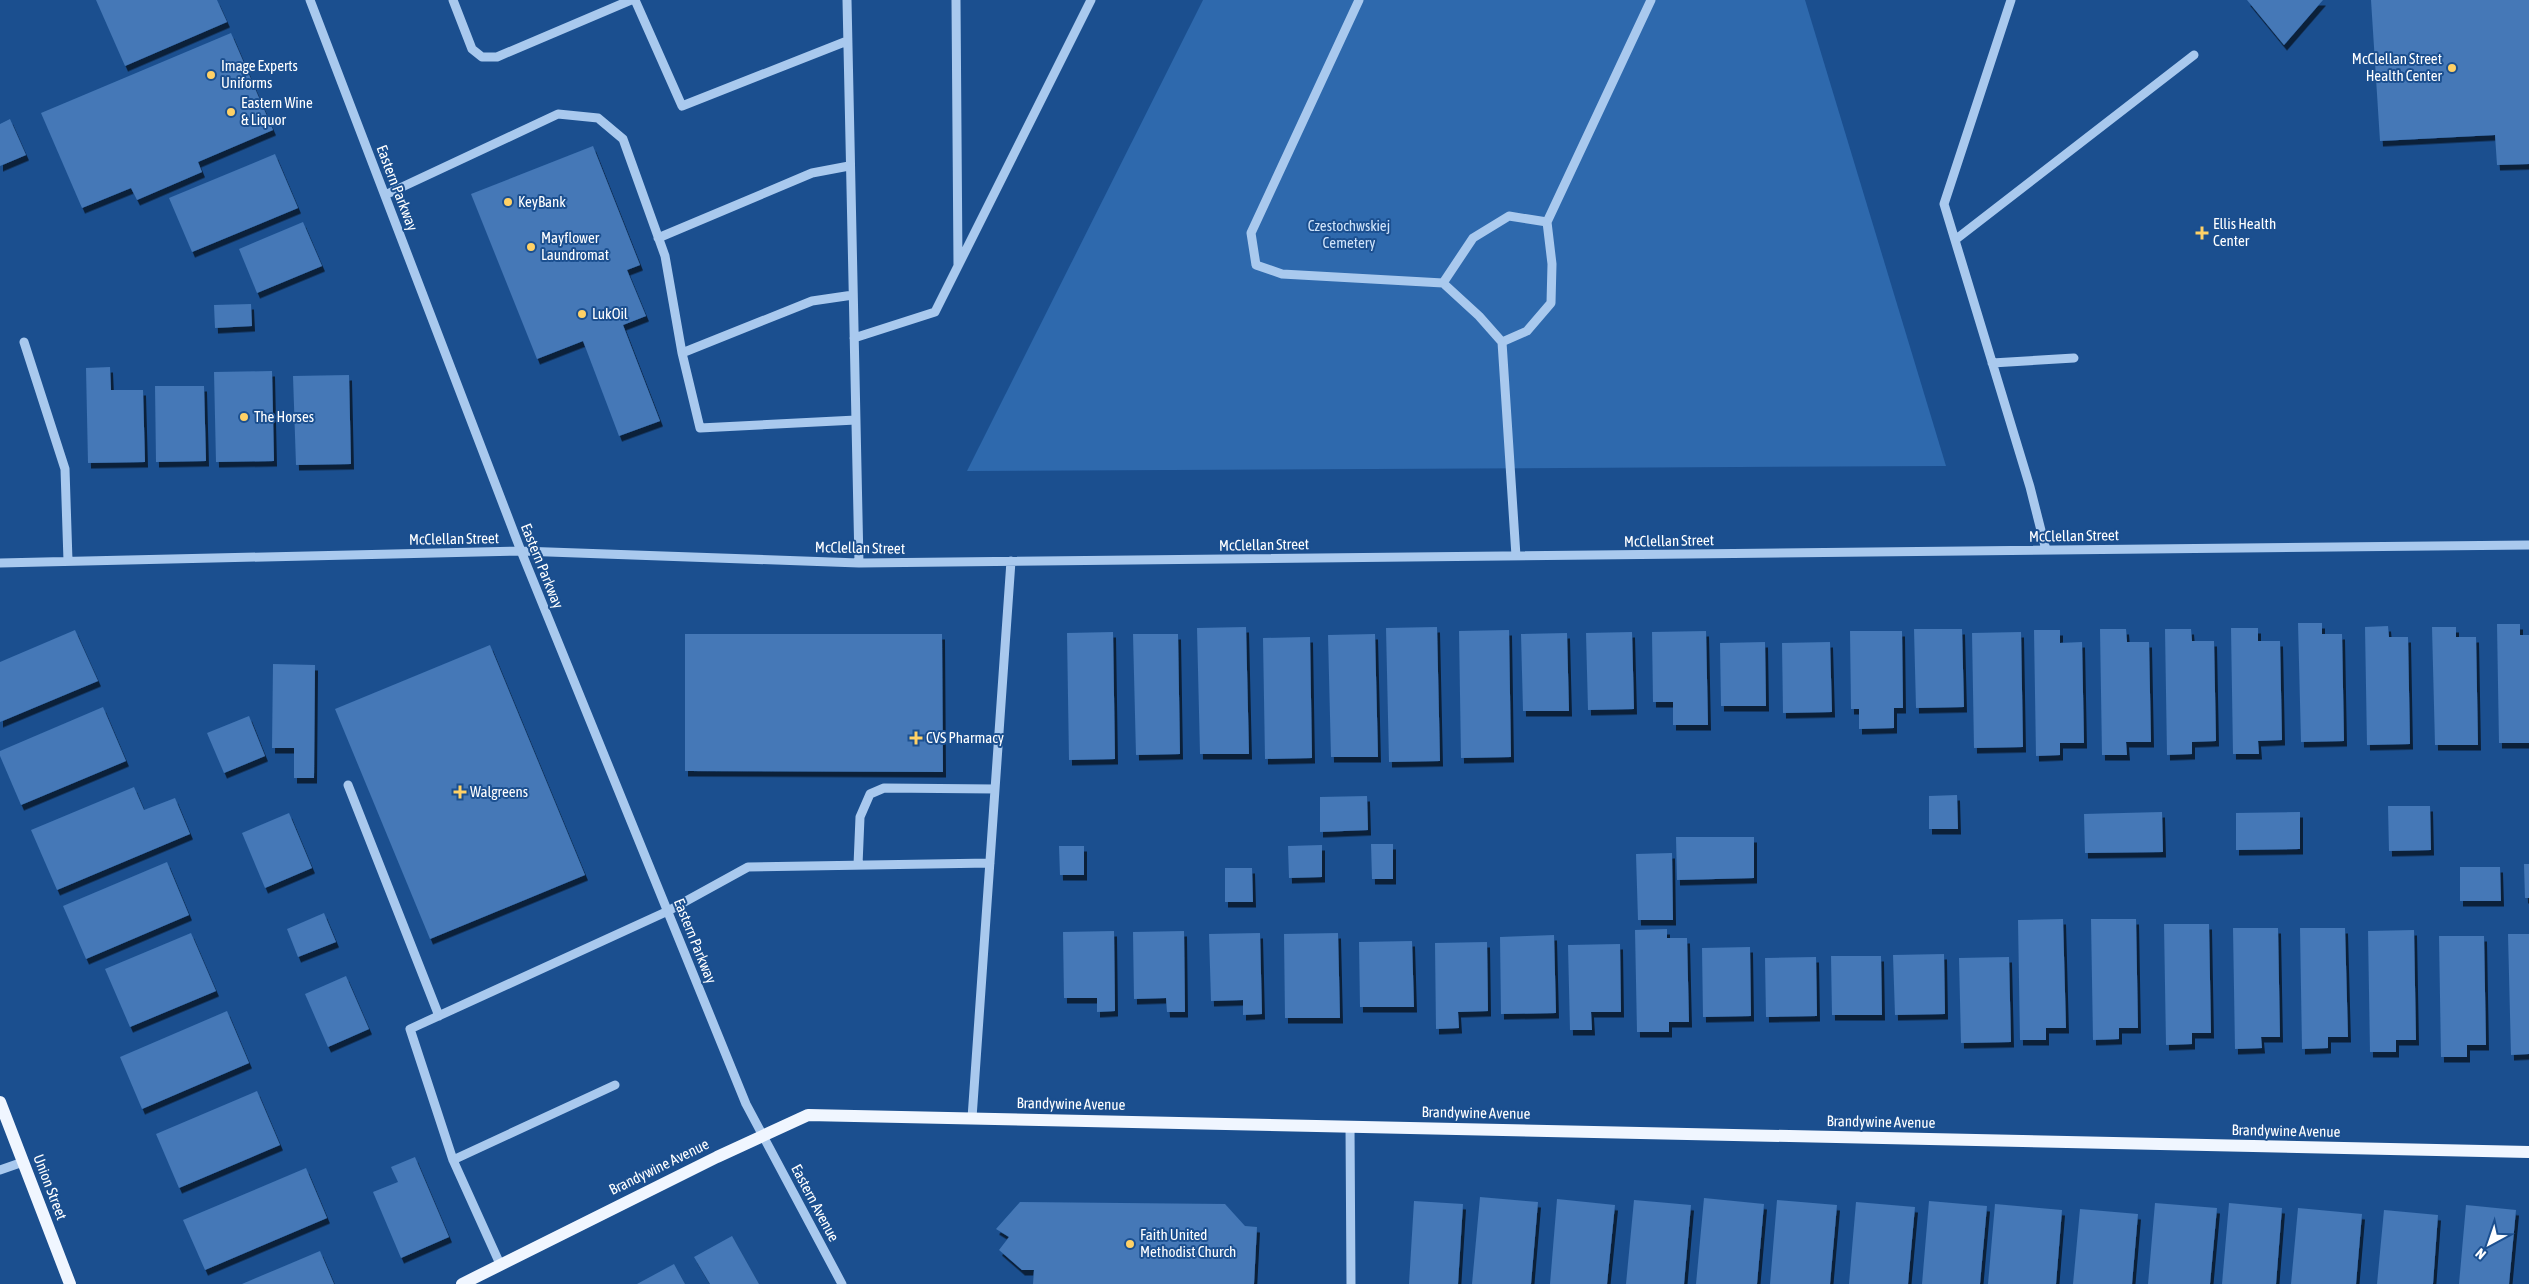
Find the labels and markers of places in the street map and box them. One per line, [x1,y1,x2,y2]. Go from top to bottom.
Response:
place label: McClellan Street Health Center [2352,50,2443,84]
place label: Image Experts Uniforms [221,57,298,91]
marker: McClellan Street Health Center [2446,62,2458,74]
marker: Image Experts Uniforms [205,69,217,81]
place label: Eastern Wine & Liquor [241,94,313,128]
marker: Eastern Wine & Liquor [225,106,237,118]
place label: KeyBank [518,193,566,210]
marker: KeyBank [502,196,514,208]
place label: Ellis Health Center [2213,215,2276,249]
marker: Ellis Health Center [2195,226,2209,240]
place label: Mayflower Laundromat [541,229,609,263]
marker: Mayflower Laundromat [525,241,537,253]
place label: LukOil [592,305,628,322]
marker: LukOil [576,308,588,320]
place label: The Horses [254,408,314,425]
marker: The Horses [238,411,250,423]
place label: CVS Pharmacy [926,729,1004,746]
marker: CVS Pharmacy [910,732,922,744]
place label: Walgreens [470,783,528,800]
marker: Walgreens [454,786,466,798]
place label: Faith United Methodist Church [1140,1226,1236,1260]
marker: Faith United Methodist Church [1124,1238,1136,1250]

